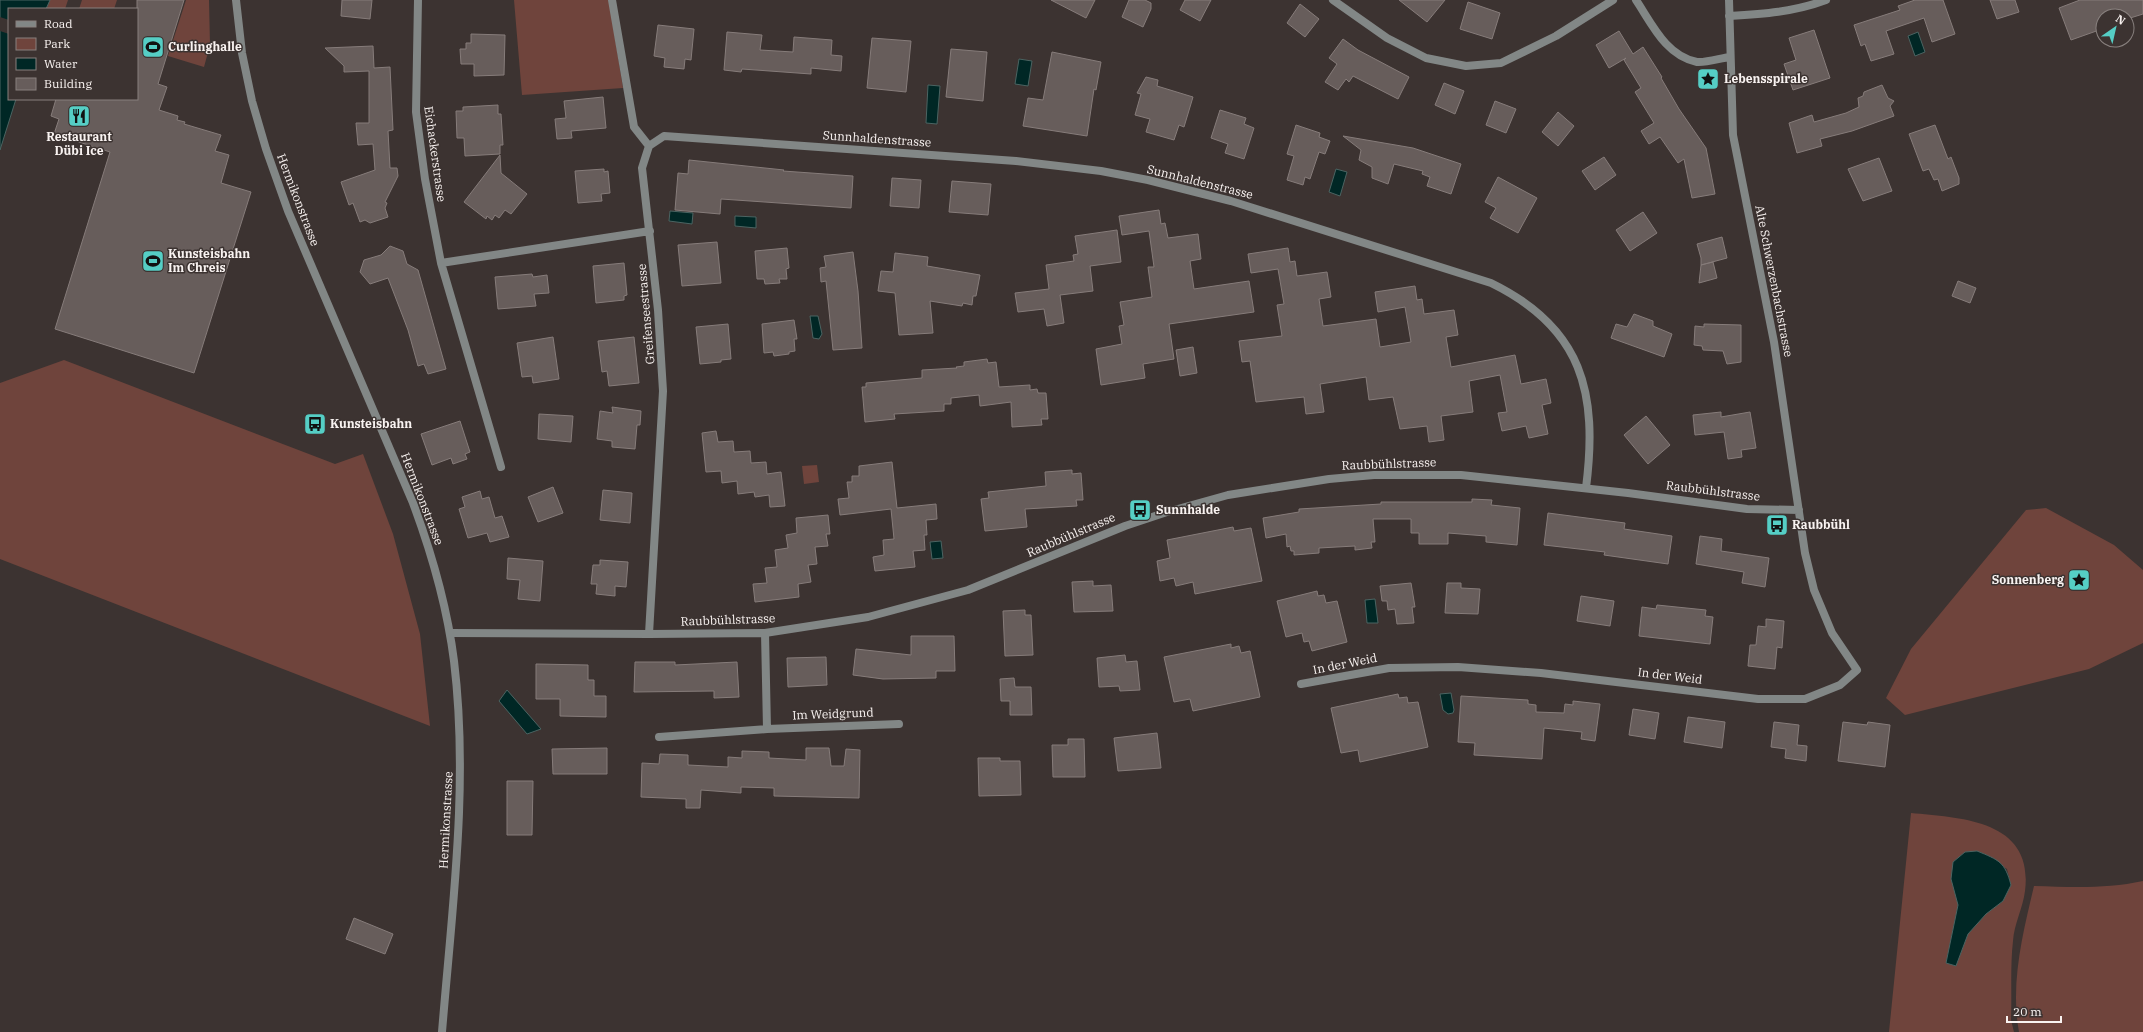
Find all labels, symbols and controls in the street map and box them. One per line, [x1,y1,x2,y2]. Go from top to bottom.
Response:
legend [8,8,138,100]
north arrow [2095,8,2135,48]
text: N [2113,11,2128,28]
text: Road [44,16,73,31]
sports icon: Curlinghalle [140,34,166,60]
text: Park [44,36,70,51]
place label: Curlinghalle [168,39,242,54]
text: Water [44,56,78,71]
place icon: Lebensspirale [1695,66,1721,92]
place label: Lebensspirale [1724,71,1808,86]
text: Building [44,76,92,91]
restaurant icon: Restaurant Dübi Ice [66,103,92,129]
street label: Eichackerstrasse [421,105,450,203]
street label: Sunnhaldenstrasse [822,127,932,150]
place label: Restaurant Dübi Ice [46,129,112,158]
street label: Hermikonstrasse [274,152,323,248]
street label: Sunnhaldenstrasse [1146,161,1255,202]
street label: Alte Schwerzenbachstrasse [1752,204,1797,358]
place label: Kunsteisbahn Im Chreis [168,246,250,275]
sports icon: Kunsteisbahn Im Chreis [140,248,166,274]
street label: Greifenseestrasse [634,263,657,365]
bus stop icon: Kunsteisbahn [302,411,328,437]
place label: Kunsteisbahn [330,416,412,431]
street label: Hermikonstrasse [398,451,447,547]
street label: Raubbühlstrasse [1341,454,1437,473]
street label: Raubbühlstrasse [1665,477,1761,504]
bus stop icon: Sunnhalde [1127,497,1153,523]
place label: Sunnhalde [1156,502,1220,517]
street label: Raubbühlstrasse [1024,509,1117,560]
bus stop icon: Raubbühl [1764,512,1790,538]
place label: Raubbühl [1792,517,1850,532]
place icon: Sonnenberg [2066,567,2092,593]
place label: Sonnenberg [1992,572,2064,587]
street label: Raubbühlstrasse [680,610,776,629]
street label: In der Weid [1312,650,1378,677]
street label: In der Weid [1637,664,1703,687]
street label: Im Weidgrund [792,705,874,722]
street label: Hermikonstrasse [435,771,456,869]
scale bar [2007,998,2061,1024]
text: 20 m [2013,1004,2042,1019]

